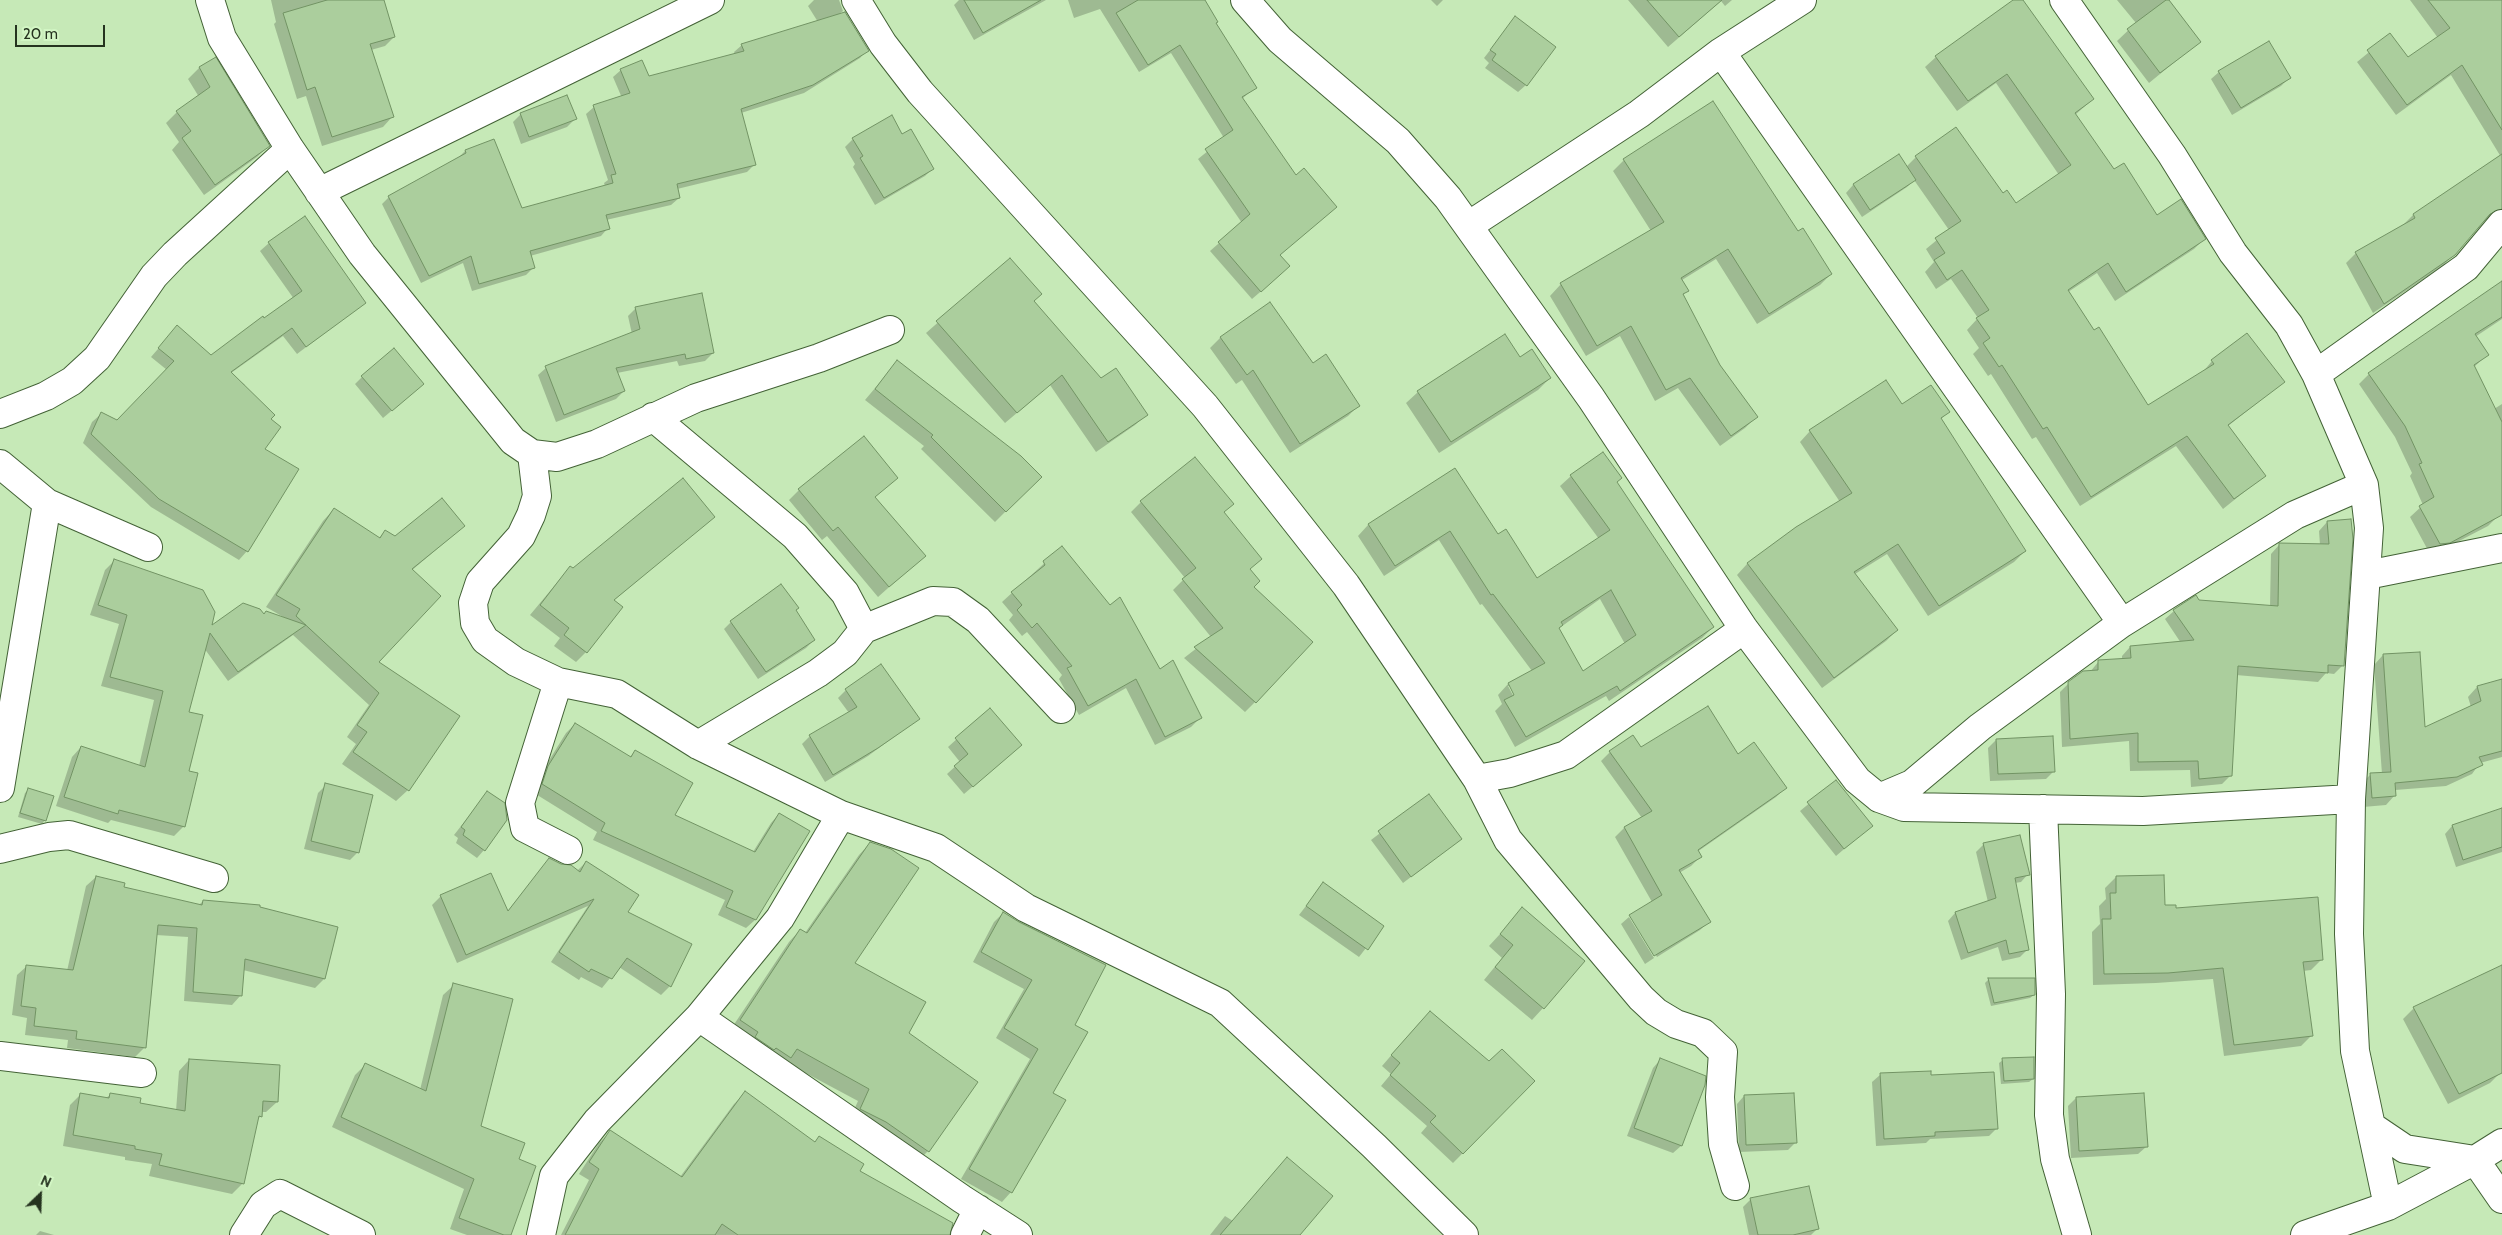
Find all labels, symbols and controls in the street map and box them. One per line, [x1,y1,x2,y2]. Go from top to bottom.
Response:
scale bar [18,15,108,47]
text: 20 m [23,25,58,43]
north arrow [15,1170,65,1220]
text: N [38,1171,54,1192]

